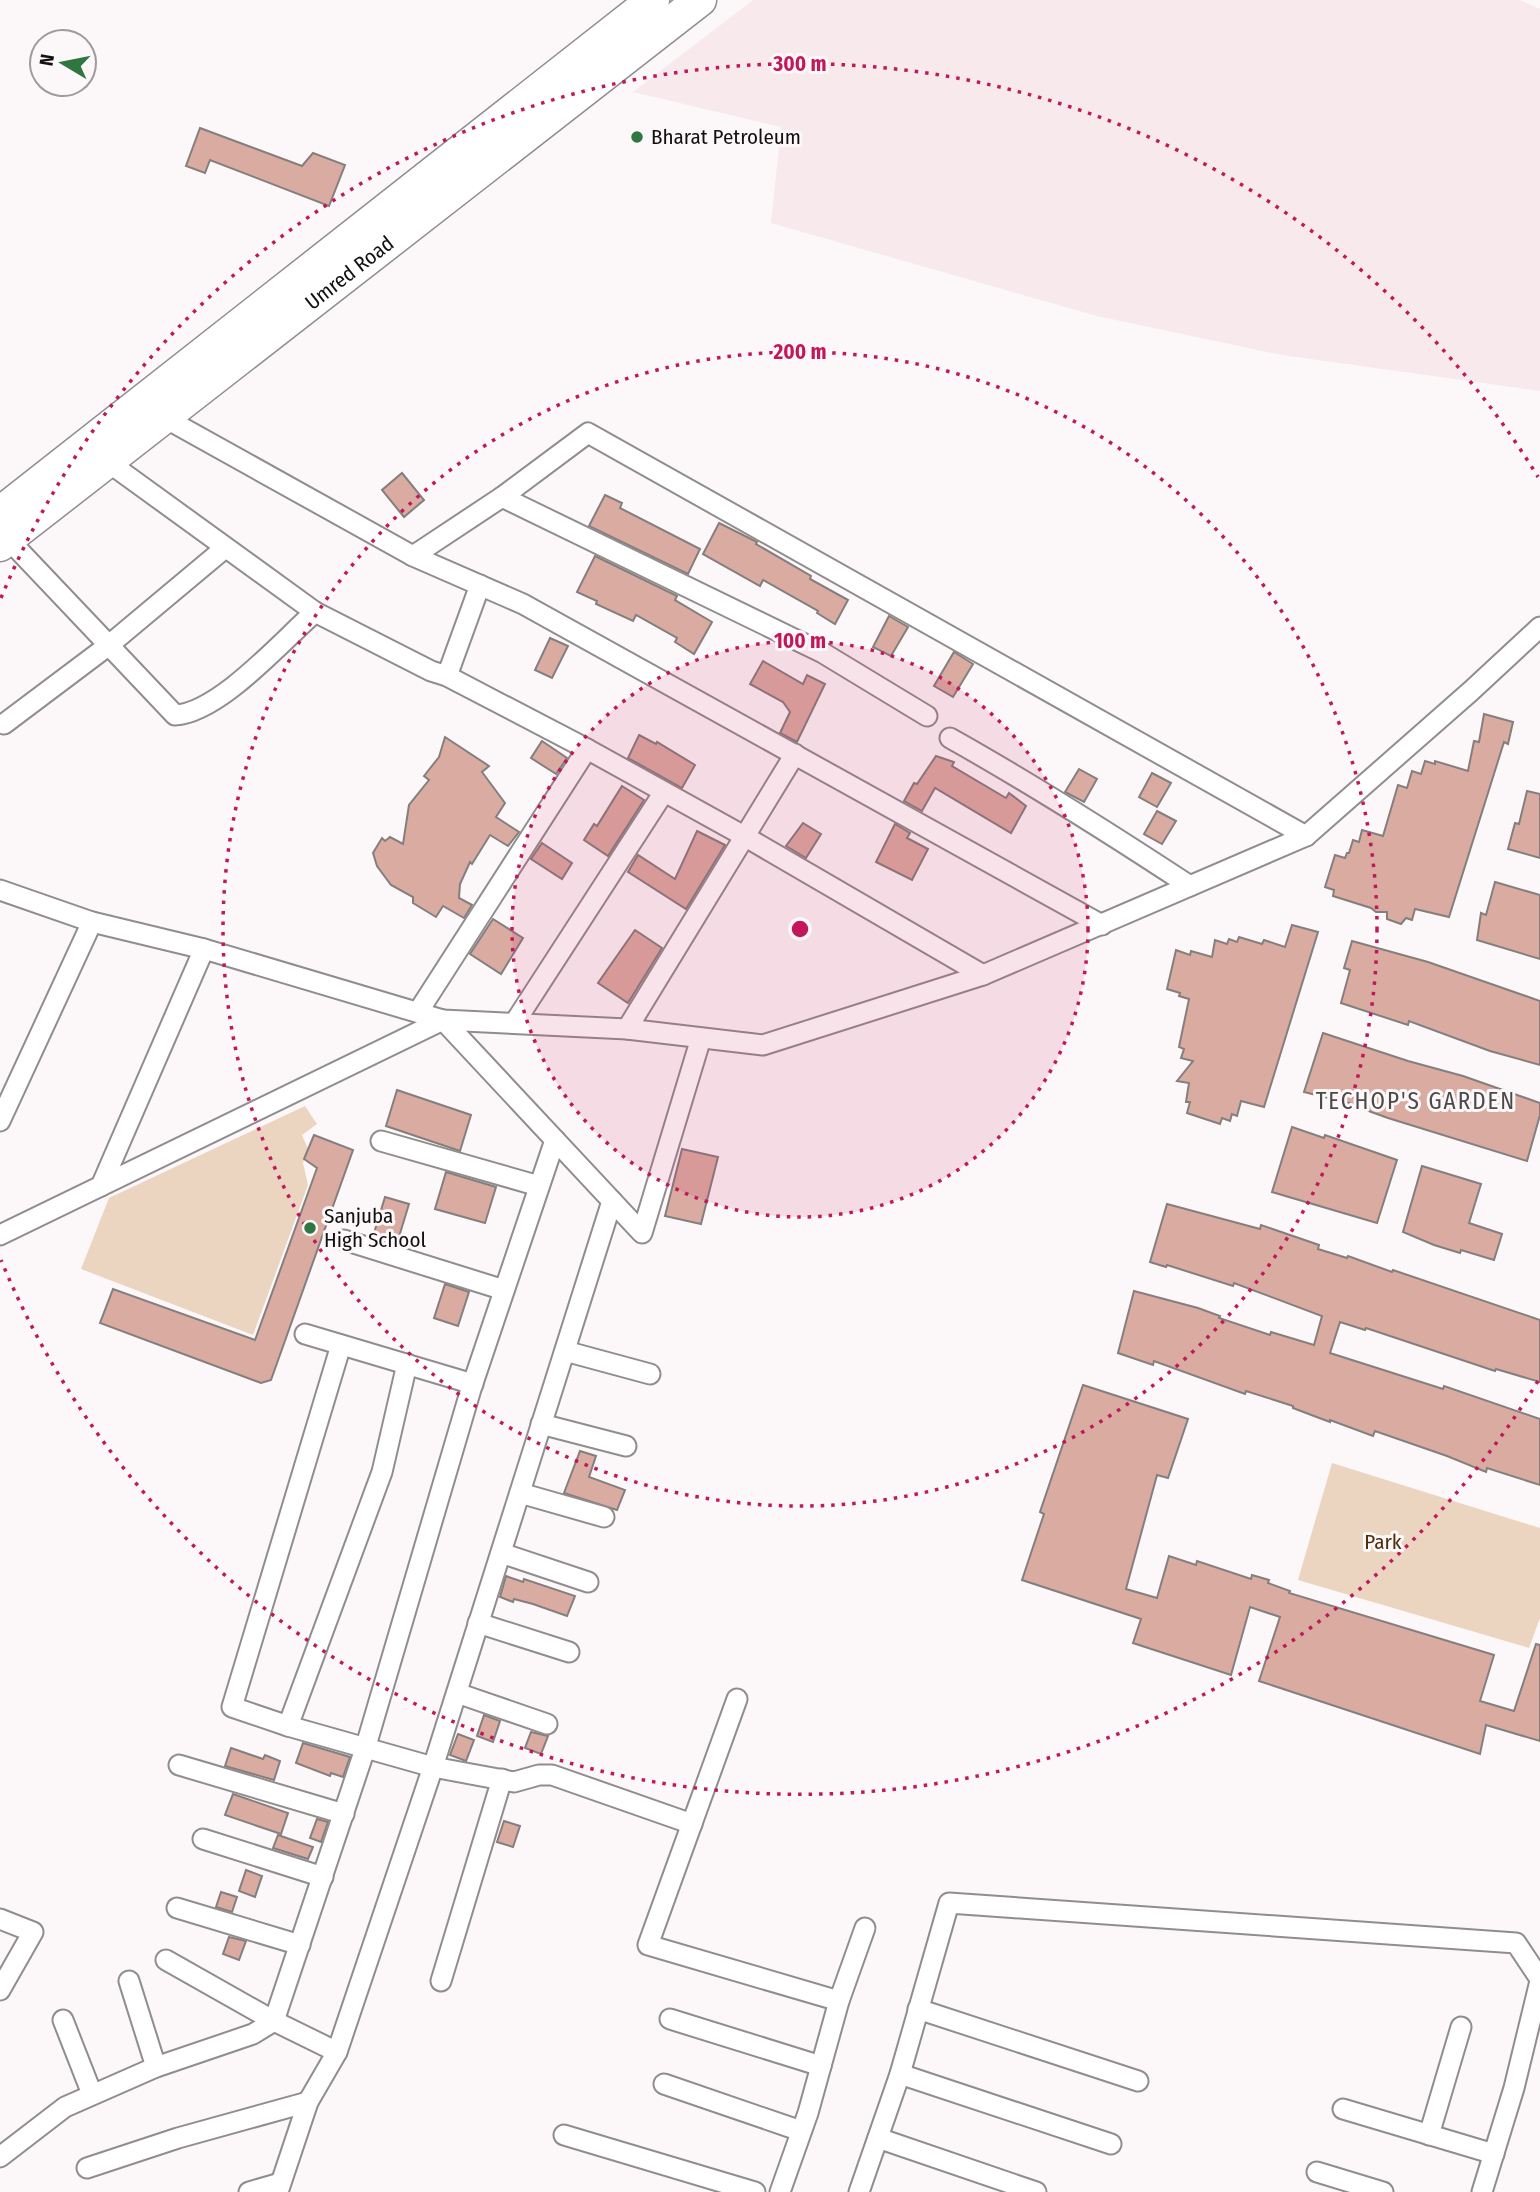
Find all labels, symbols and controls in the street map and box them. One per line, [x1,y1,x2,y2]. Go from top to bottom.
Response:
north arrow [28,28,98,98]
text: 300 m [772,51,827,77]
text: N [34,53,59,68]
place label: Bharat Petroleum [651,124,801,150]
marker: Bharat Petroleum [629,129,645,145]
street label: Umred Road [300,230,399,315]
text: 200 m [772,339,827,365]
text: 100 m [774,628,826,654]
centre of rings [788,917,812,941]
district label: TECHOP'S GARDEN [1316,1087,1516,1115]
place label: Sanjuba High School [324,1203,426,1253]
marker: Sanjuba High School [302,1220,318,1236]
park label: Park [1364,1529,1402,1555]

